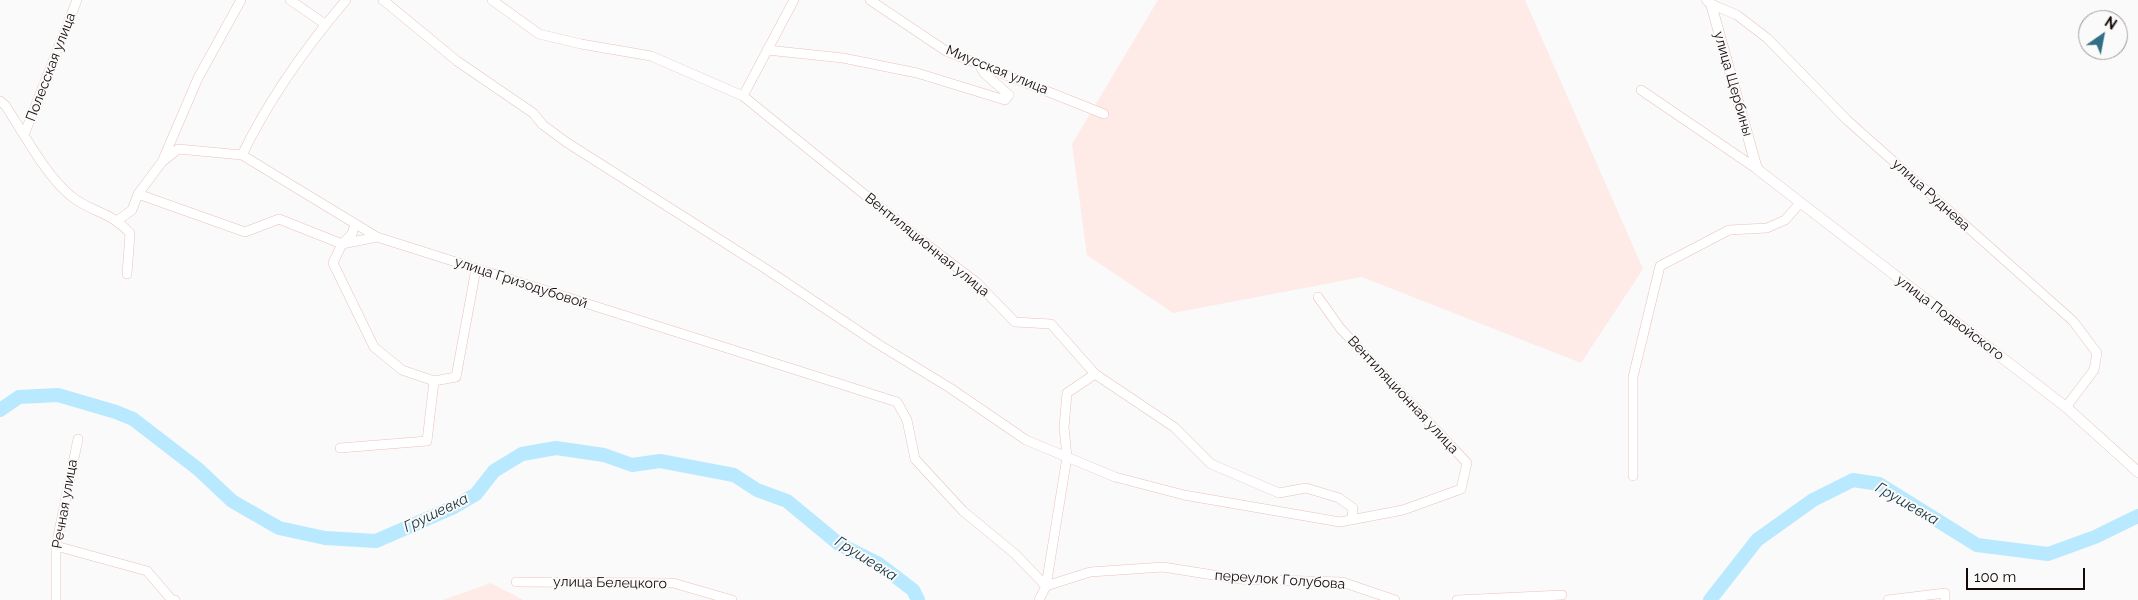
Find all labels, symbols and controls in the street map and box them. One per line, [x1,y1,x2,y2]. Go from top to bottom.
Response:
street label: Полесская улица [23,10,79,124]
north arrow [2078,10,2128,60]
text: N [2102,14,2119,33]
street label: улица Щербины [1710,30,1756,138]
street label: Миусская улица [944,42,1050,98]
street label: улица Руднева [1889,156,1973,234]
street label: Вентиляционная улица [861,190,993,300]
street label: улица Гризодубовой [452,254,590,312]
street label: улица Подвойского [1893,272,2007,364]
street label: Вентиляционная улица [1344,333,1462,457]
street label: Речная улица [49,458,81,550]
water label: Грушевка [1872,479,1942,529]
water label: Грушевка [401,490,471,536]
water label: Грушевка [832,533,900,585]
scale bar [1968,558,2087,590]
street label: переулок Голубова [1214,567,1346,593]
text: 100 m [1974,568,2016,586]
street label: улица Белецкого [553,574,667,592]

